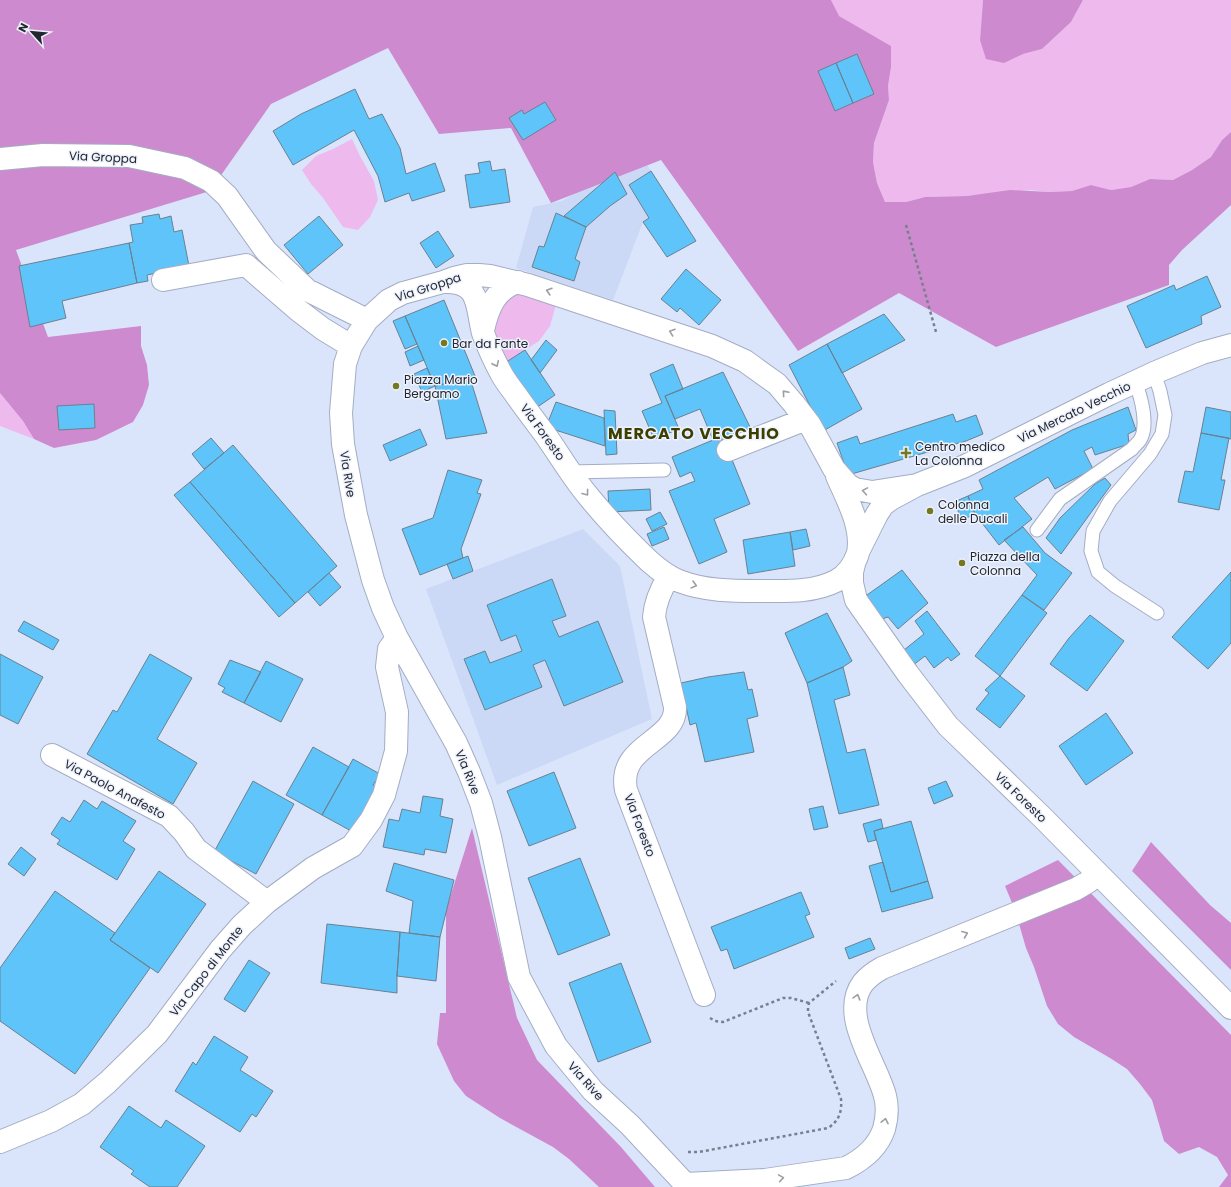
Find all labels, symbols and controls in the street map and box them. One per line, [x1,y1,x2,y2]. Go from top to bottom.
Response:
north arrow [12,12,52,52]
text: N [14,20,32,35]
street label: Via Groppa [68,147,138,167]
street label: Via Groppa [393,268,463,306]
one-way arrow [546,287,553,296]
one-way arrow [669,329,676,337]
place label: Bar da Fante [452,335,528,352]
marker: Bar da Fante [439,338,449,348]
one-way arrow [491,359,499,367]
place label: Piazza Mario Bergamo [404,371,478,402]
street label: Via Mercato Vecchio [1015,377,1134,447]
marker: Piazza Mario Bergamo [391,381,401,391]
one-way arrow [783,391,790,398]
street label: Via Foresto [517,400,570,464]
district label: MERCATO VECCHIO [608,422,780,445]
place label: Centro medico La Colonna [915,438,1005,469]
marker: Centro medico La Colonna [900,447,912,459]
street label: Via Rive [336,450,360,498]
one-way arrow [862,487,868,496]
one-way arrow [582,489,589,496]
place label: Colonna delle Ducali [938,496,1008,527]
marker: Colonna delle Ducali [925,506,935,516]
place label: Piazza della Colonna [970,548,1040,579]
marker: Piazza della Colonna [957,558,967,568]
one-way arrow [691,581,697,589]
street label: Via Rive [451,747,485,797]
street label: Via Paolo Anafesto [61,755,169,823]
street label: Via Foresto [991,768,1051,826]
street label: Via Foresto [620,791,660,859]
street label: Via Capo di Monte [165,922,247,1020]
one-way arrow [961,931,969,939]
one-way arrow [852,994,861,1001]
street label: Via Rive [564,1058,608,1104]
one-way arrow [881,1118,889,1124]
one-way arrow [778,1174,784,1183]

